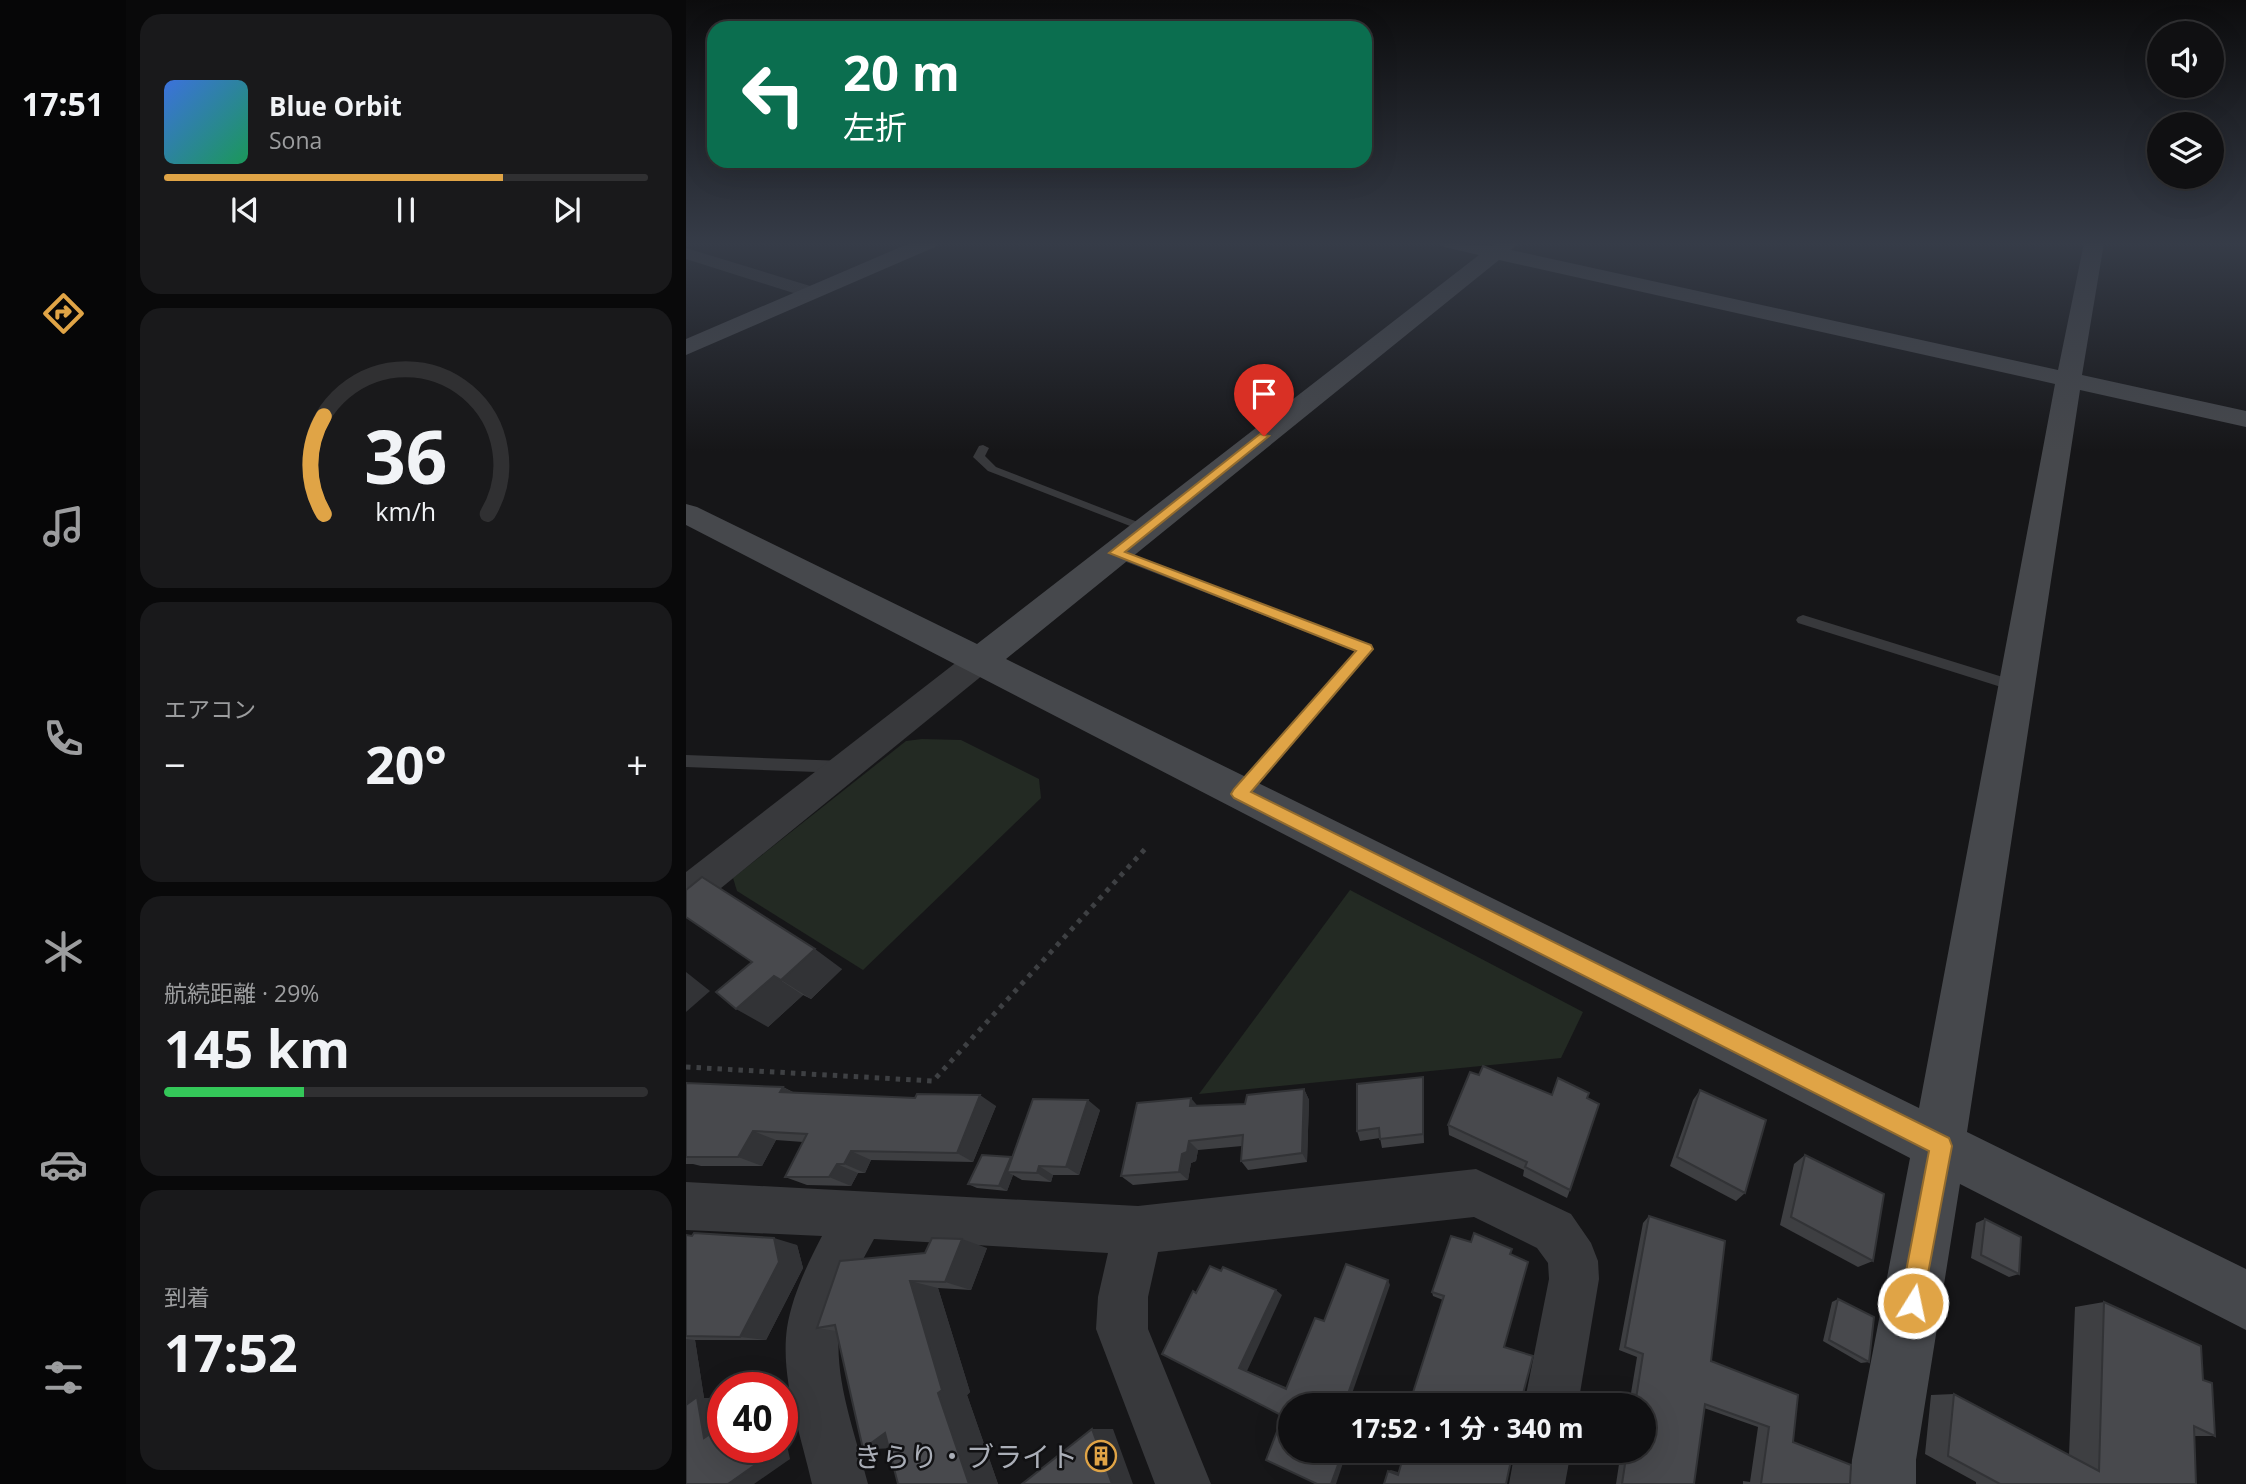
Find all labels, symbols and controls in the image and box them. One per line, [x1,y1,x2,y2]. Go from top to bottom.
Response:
map controls [2147,21,2224,189]
button: sound [2147,21,2224,98]
text: 20 m [843,39,960,105]
icon: left [728,49,819,140]
text: 17:51 [22,82,104,125]
text: Blue Orbit [269,88,402,124]
text: 左折 [843,105,907,148]
button: layers [2147,112,2224,189]
text: Sona [269,124,322,156]
icon: previous [226,191,264,229]
icon: pause [387,191,425,229]
icon: next [548,191,586,229]
icon: directions [39,289,88,338]
pin [1234,364,1294,436]
icon: arrive [1245,375,1283,413]
text: 36 [364,406,448,505]
text: km/h [376,494,436,528]
icon: music [39,502,88,551]
text: エアコン [164,693,256,725]
icon: phone [39,714,88,763]
text: 20° [365,728,447,799]
text: − [164,738,186,790]
text: + [626,738,648,790]
icon: climate [39,927,88,976]
text: 航続距離 · 29% [164,977,319,1009]
text: 145 km [164,1012,350,1083]
icon: car [39,1140,88,1189]
position arrow [1876,1266,1950,1340]
text: 到着 [164,1281,210,1313]
text: 17:52 [164,1316,298,1387]
icon: filters [39,1353,88,1402]
speed limit sign: 40 [707,1372,798,1463]
text: 17:52 · 1 分 · 340 m [1350,1410,1584,1446]
place label: きらり・ブライト [854,1437,1078,1475]
building icon: きらり・ブライト [1084,1439,1118,1473]

